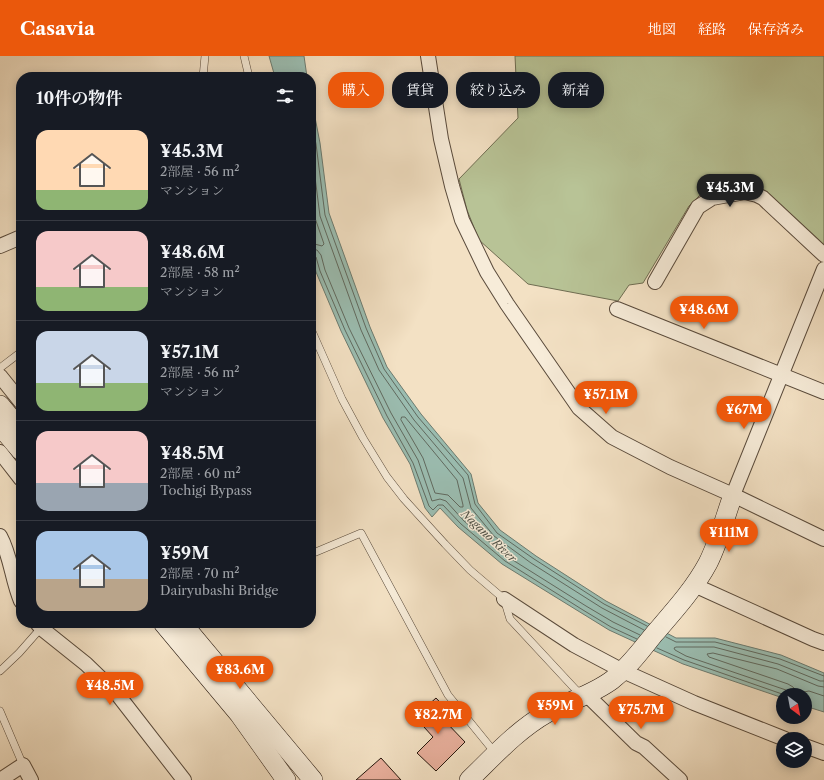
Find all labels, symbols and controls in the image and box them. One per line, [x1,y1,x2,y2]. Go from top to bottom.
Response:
text: Casavia [20,17,95,40]
text: 地図 [648,20,676,38]
text: 経路 [698,20,726,38]
text: 保存済み [748,20,804,38]
chip: 購入 [328,72,384,108]
chip: 賃貸 [392,72,448,108]
chip: 絞り込み [456,72,540,108]
chip: 新着 [548,72,604,108]
icon: filters [274,85,296,107]
text: 10件の物件 [36,88,122,108]
text: ¥45.3M [160,141,223,161]
icon: home [68,146,116,194]
text: 2部屋 · 56 m² [160,163,240,179]
pin: ¥45.3M [697,174,763,208]
text: ¥45.3M [706,179,754,195]
text: マンション [160,182,224,198]
text: ¥48.6M [160,242,225,262]
icon: home [68,247,116,295]
text: 2部屋 · 58 m² [160,264,240,280]
text: マンション [160,283,224,299]
pin: ¥48.6M [671,296,737,330]
text: ¥48.6M [679,301,729,317]
text: ¥57.1M [160,342,219,362]
icon: home [68,347,116,395]
text: 2部屋 · 56 m² [160,364,240,380]
pin: ¥57.1M [573,381,639,415]
text: マンション [160,383,224,399]
text: ¥57.1M [583,386,629,402]
pin: ¥67M [720,396,768,430]
text: ¥67M [725,401,763,417]
text: ¥48.5M [160,443,224,463]
icon: home [68,447,116,495]
text: 2部屋 · 60 m² [160,465,241,481]
text: Tochigi Bypass [160,482,252,498]
water label: Nagano River [458,506,520,566]
pin: ¥111M [701,519,757,553]
text: ¥111M [709,524,749,540]
text: ¥59M [160,543,209,563]
icon: home [68,547,116,595]
text: 2部屋 · 70 m² [160,565,240,581]
text: Dairyubashi Bridge [160,582,278,598]
pin: ¥83.6M [207,656,273,690]
text: ¥83.6M [215,661,265,677]
pin: ¥48.5M [77,672,143,706]
text: ¥48.5M [85,677,135,693]
north arrow [776,688,812,724]
map controls [776,688,812,768]
pin: ¥59M [531,692,579,726]
pin: ¥75.7M [608,696,674,730]
text: ¥59M [536,697,574,713]
pin: ¥82.7M [405,701,471,735]
text: ¥75.7M [618,701,664,717]
text: ¥82.7M [414,706,462,722]
button: layers [776,732,812,768]

